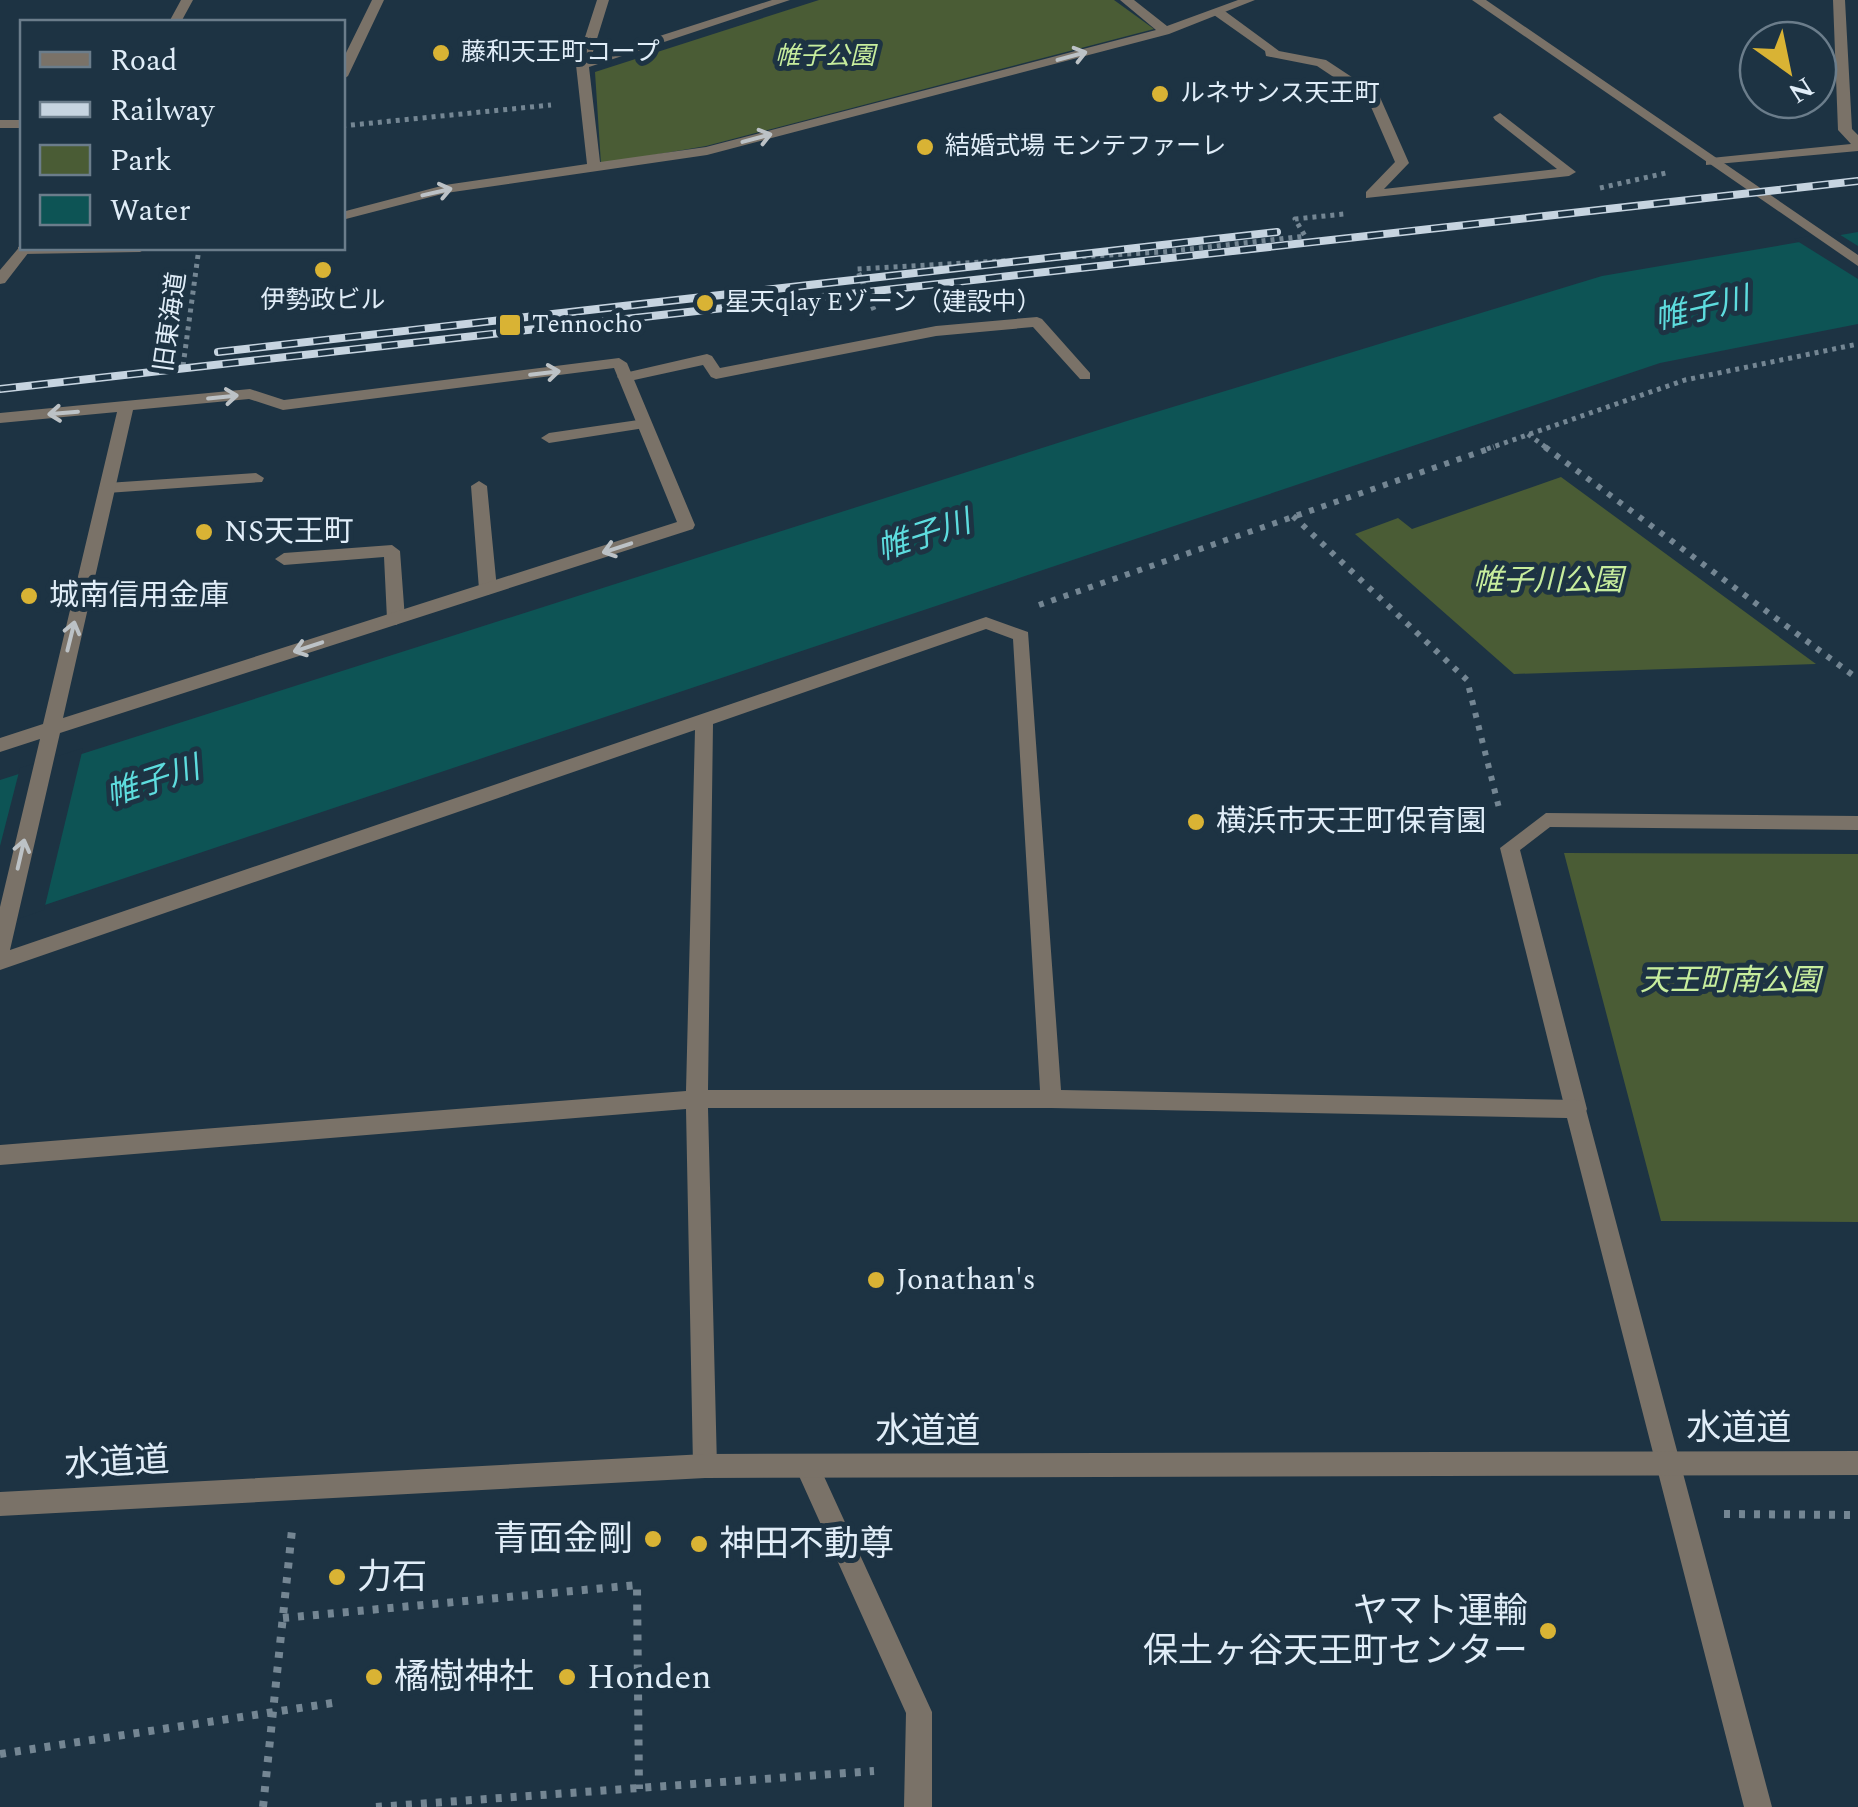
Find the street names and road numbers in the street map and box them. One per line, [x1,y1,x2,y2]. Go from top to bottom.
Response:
street label: 旧東海道 [145,270,197,374]
street label: 水道道 [1686,1402,1792,1455]
street label: 水道道 [875,1405,981,1458]
street label: 水道道 [63,1434,171,1492]

